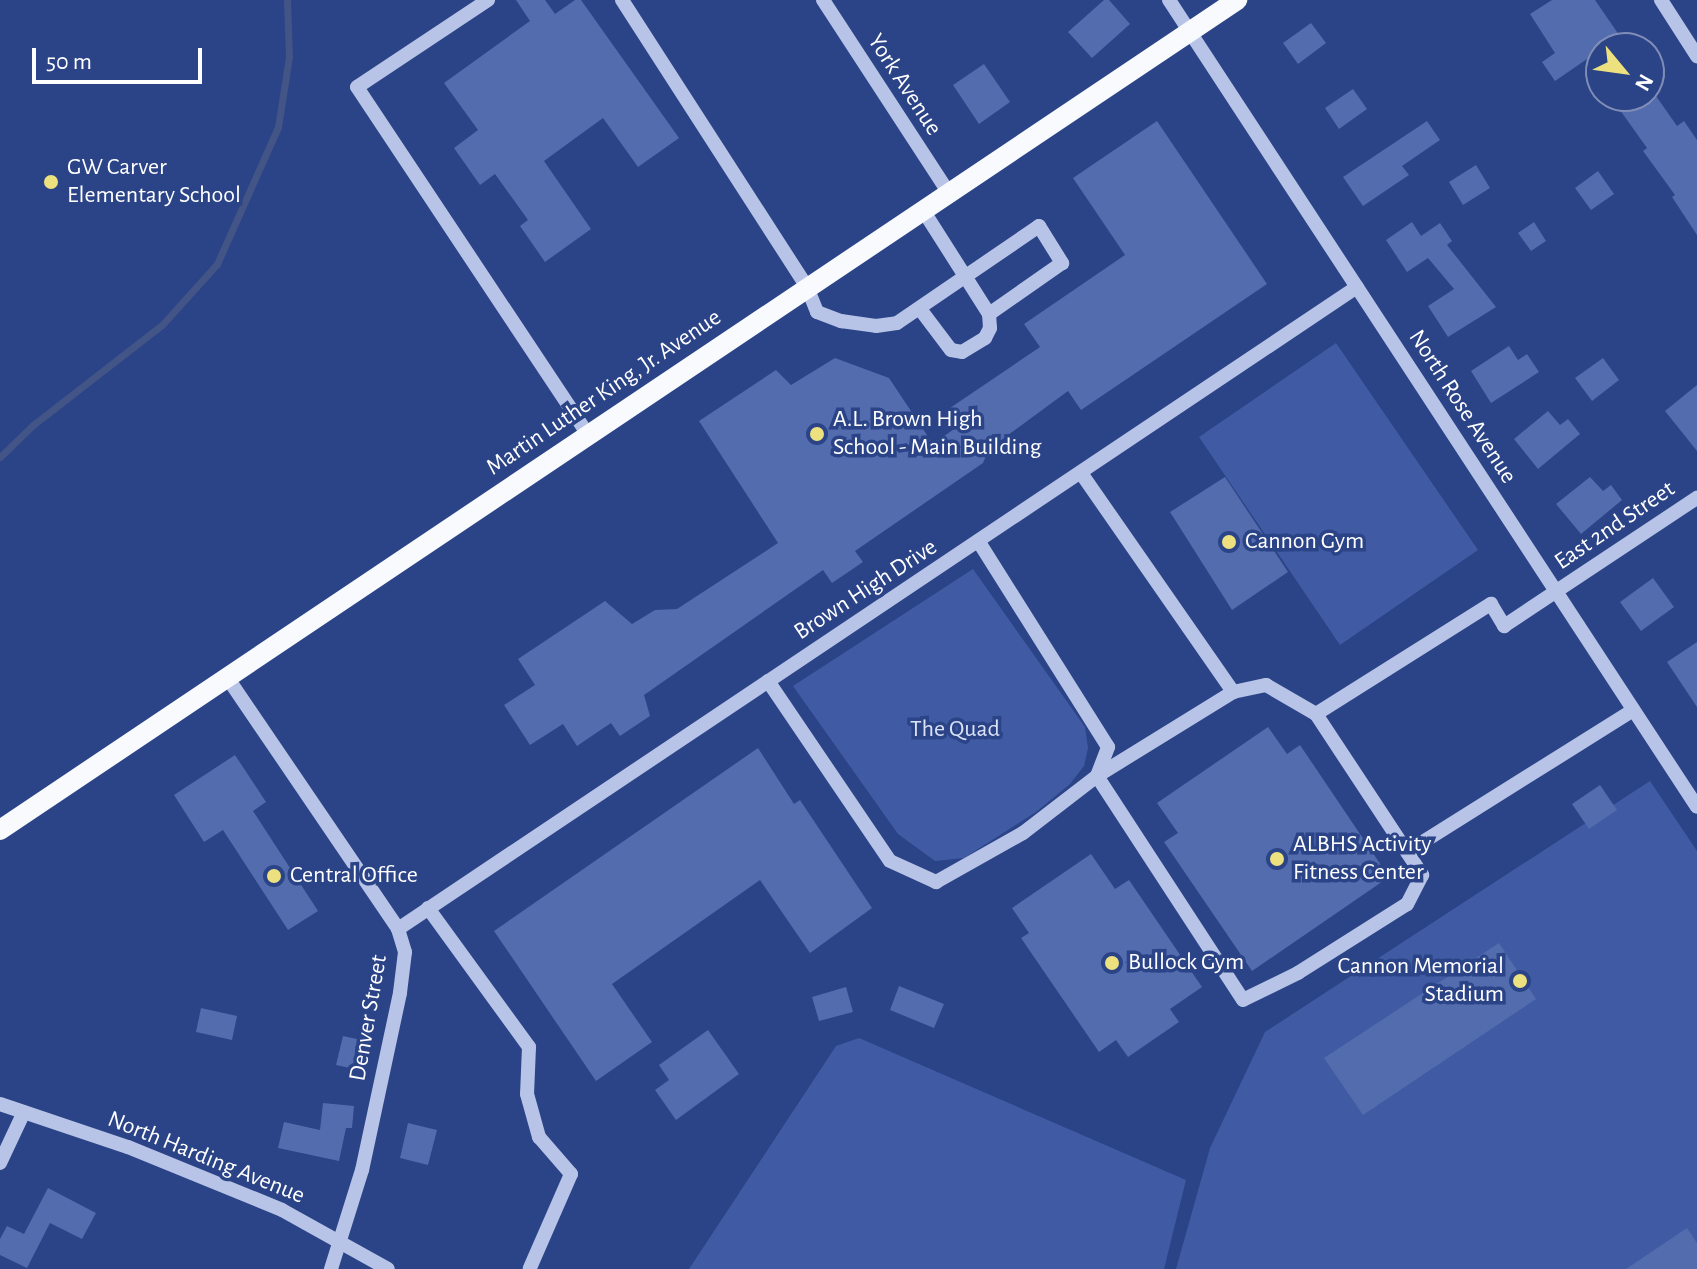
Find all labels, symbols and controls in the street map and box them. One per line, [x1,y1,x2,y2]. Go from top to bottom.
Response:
street label: York Avenue [861,29,947,141]
scale bar [36,32,206,82]
north arrow [1585,32,1665,112]
text: 50 m [46,50,92,74]
text: N [1631,71,1658,95]
place label: GW Carver Elementary School [67,154,241,210]
marker: GW Carver Elementary School [42,173,60,191]
street label: Martin Luther King, Jr. Avenue [481,304,727,482]
street label: North Rose Avenue [1402,325,1522,489]
place label: A.L. Brown High School - Main Building [833,406,1041,462]
marker: A.L. Brown High School - Main Building [808,425,826,443]
street label: East 2nd Street [1549,475,1681,577]
place label: Cannon Gym [1245,528,1364,556]
street label: Brown High Drive [789,533,943,647]
marker: Cannon Gym [1220,533,1238,551]
park label: The Quad [910,716,1000,744]
place label: ALBHS Activity Fitness Center [1293,831,1431,887]
marker: ALBHS Activity Fitness Center [1268,850,1286,868]
place label: Central Office [290,862,418,890]
marker: Central Office [265,867,283,885]
place label: Bullock Gym [1128,949,1244,977]
street label: Denver Street [344,953,394,1083]
place label: Cannon Memorial Stadium [1337,953,1504,1009]
marker: Bullock Gym [1103,954,1121,972]
marker: Cannon Memorial Stadium [1511,972,1529,990]
street label: North Harding Avenue [103,1105,309,1211]

